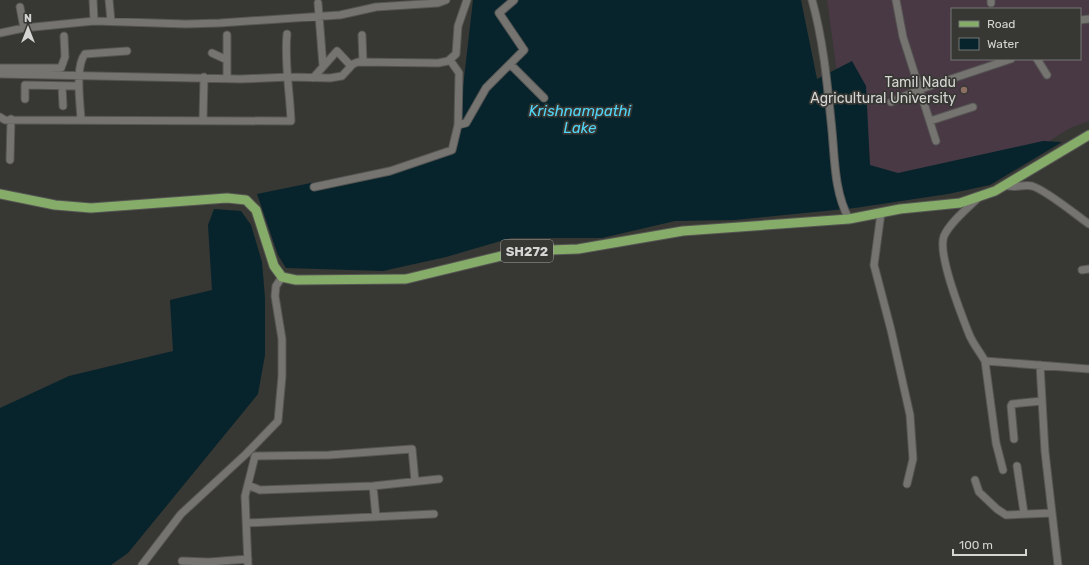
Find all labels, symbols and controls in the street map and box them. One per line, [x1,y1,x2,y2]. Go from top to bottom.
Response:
north arrow [8,8,48,48]
legend [951,8,1081,60]
text: N [24,12,32,25]
text: Road [987,17,1015,31]
text: Water [987,37,1019,51]
place label: Tamil Nadu Agricultural University [810,74,956,107]
marker: Tamil Nadu Agricultural University [959,85,969,95]
water label: Krishnampathi Lake [529,102,632,137]
road number: SH272 [501,240,553,262]
scale bar [953,531,1026,557]
text: 100 m [959,538,993,552]

